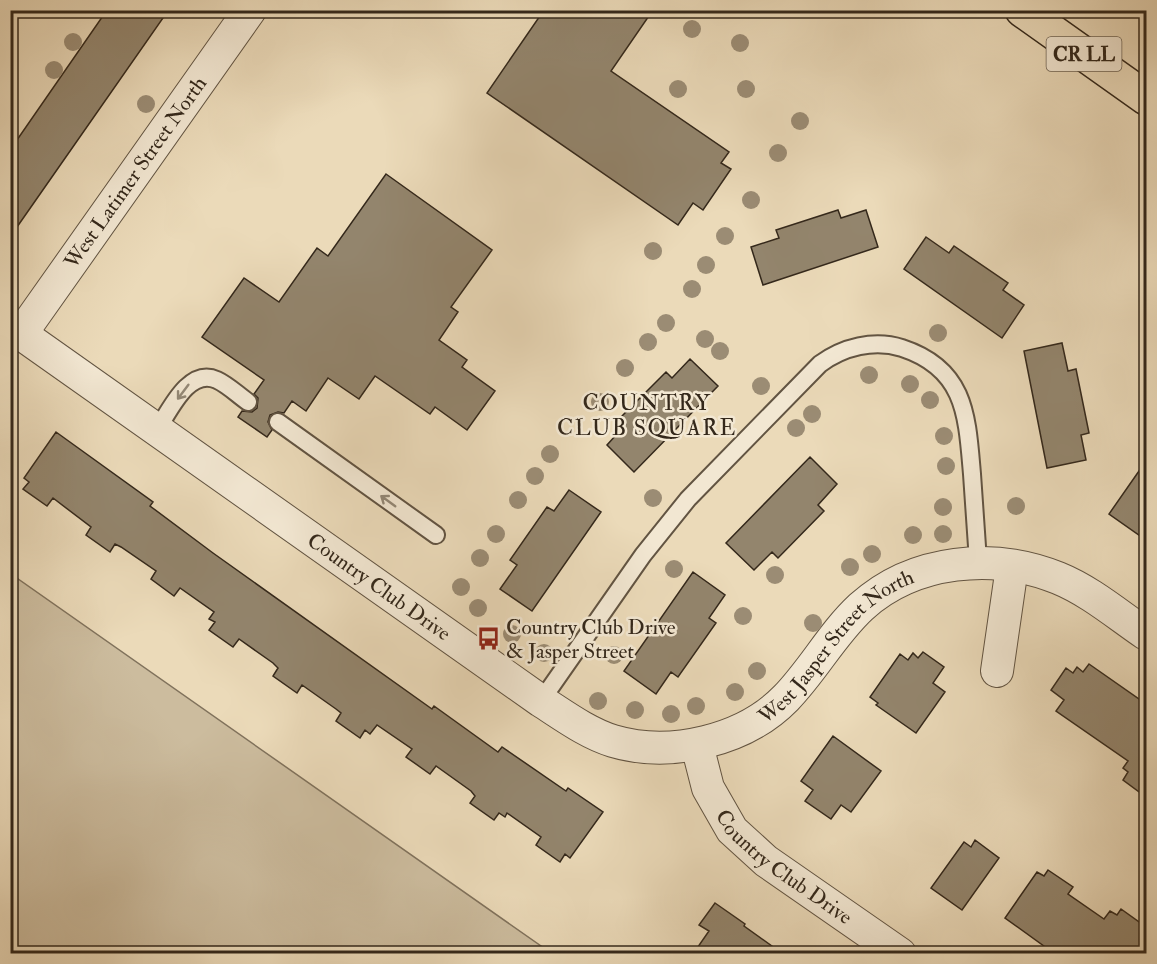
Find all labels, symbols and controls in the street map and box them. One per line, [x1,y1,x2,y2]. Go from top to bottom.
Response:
road number: CR LL [1046,37,1122,71]
street label: West Latimer Street North [57,71,213,275]
one-way arrow [177,384,189,400]
district label: COUNTRY CLUB SQUARE [557,389,737,442]
one-way arrow [381,495,397,508]
street label: Country Club Drive [302,527,457,647]
street label: West Jasper Street North [752,563,918,730]
place label: Country Club Drive & Jasper Street [506,614,676,665]
bus stop icon: Country Club Drive & Jasper Street [475,626,501,652]
street label: Country Club Drive [710,805,858,930]

